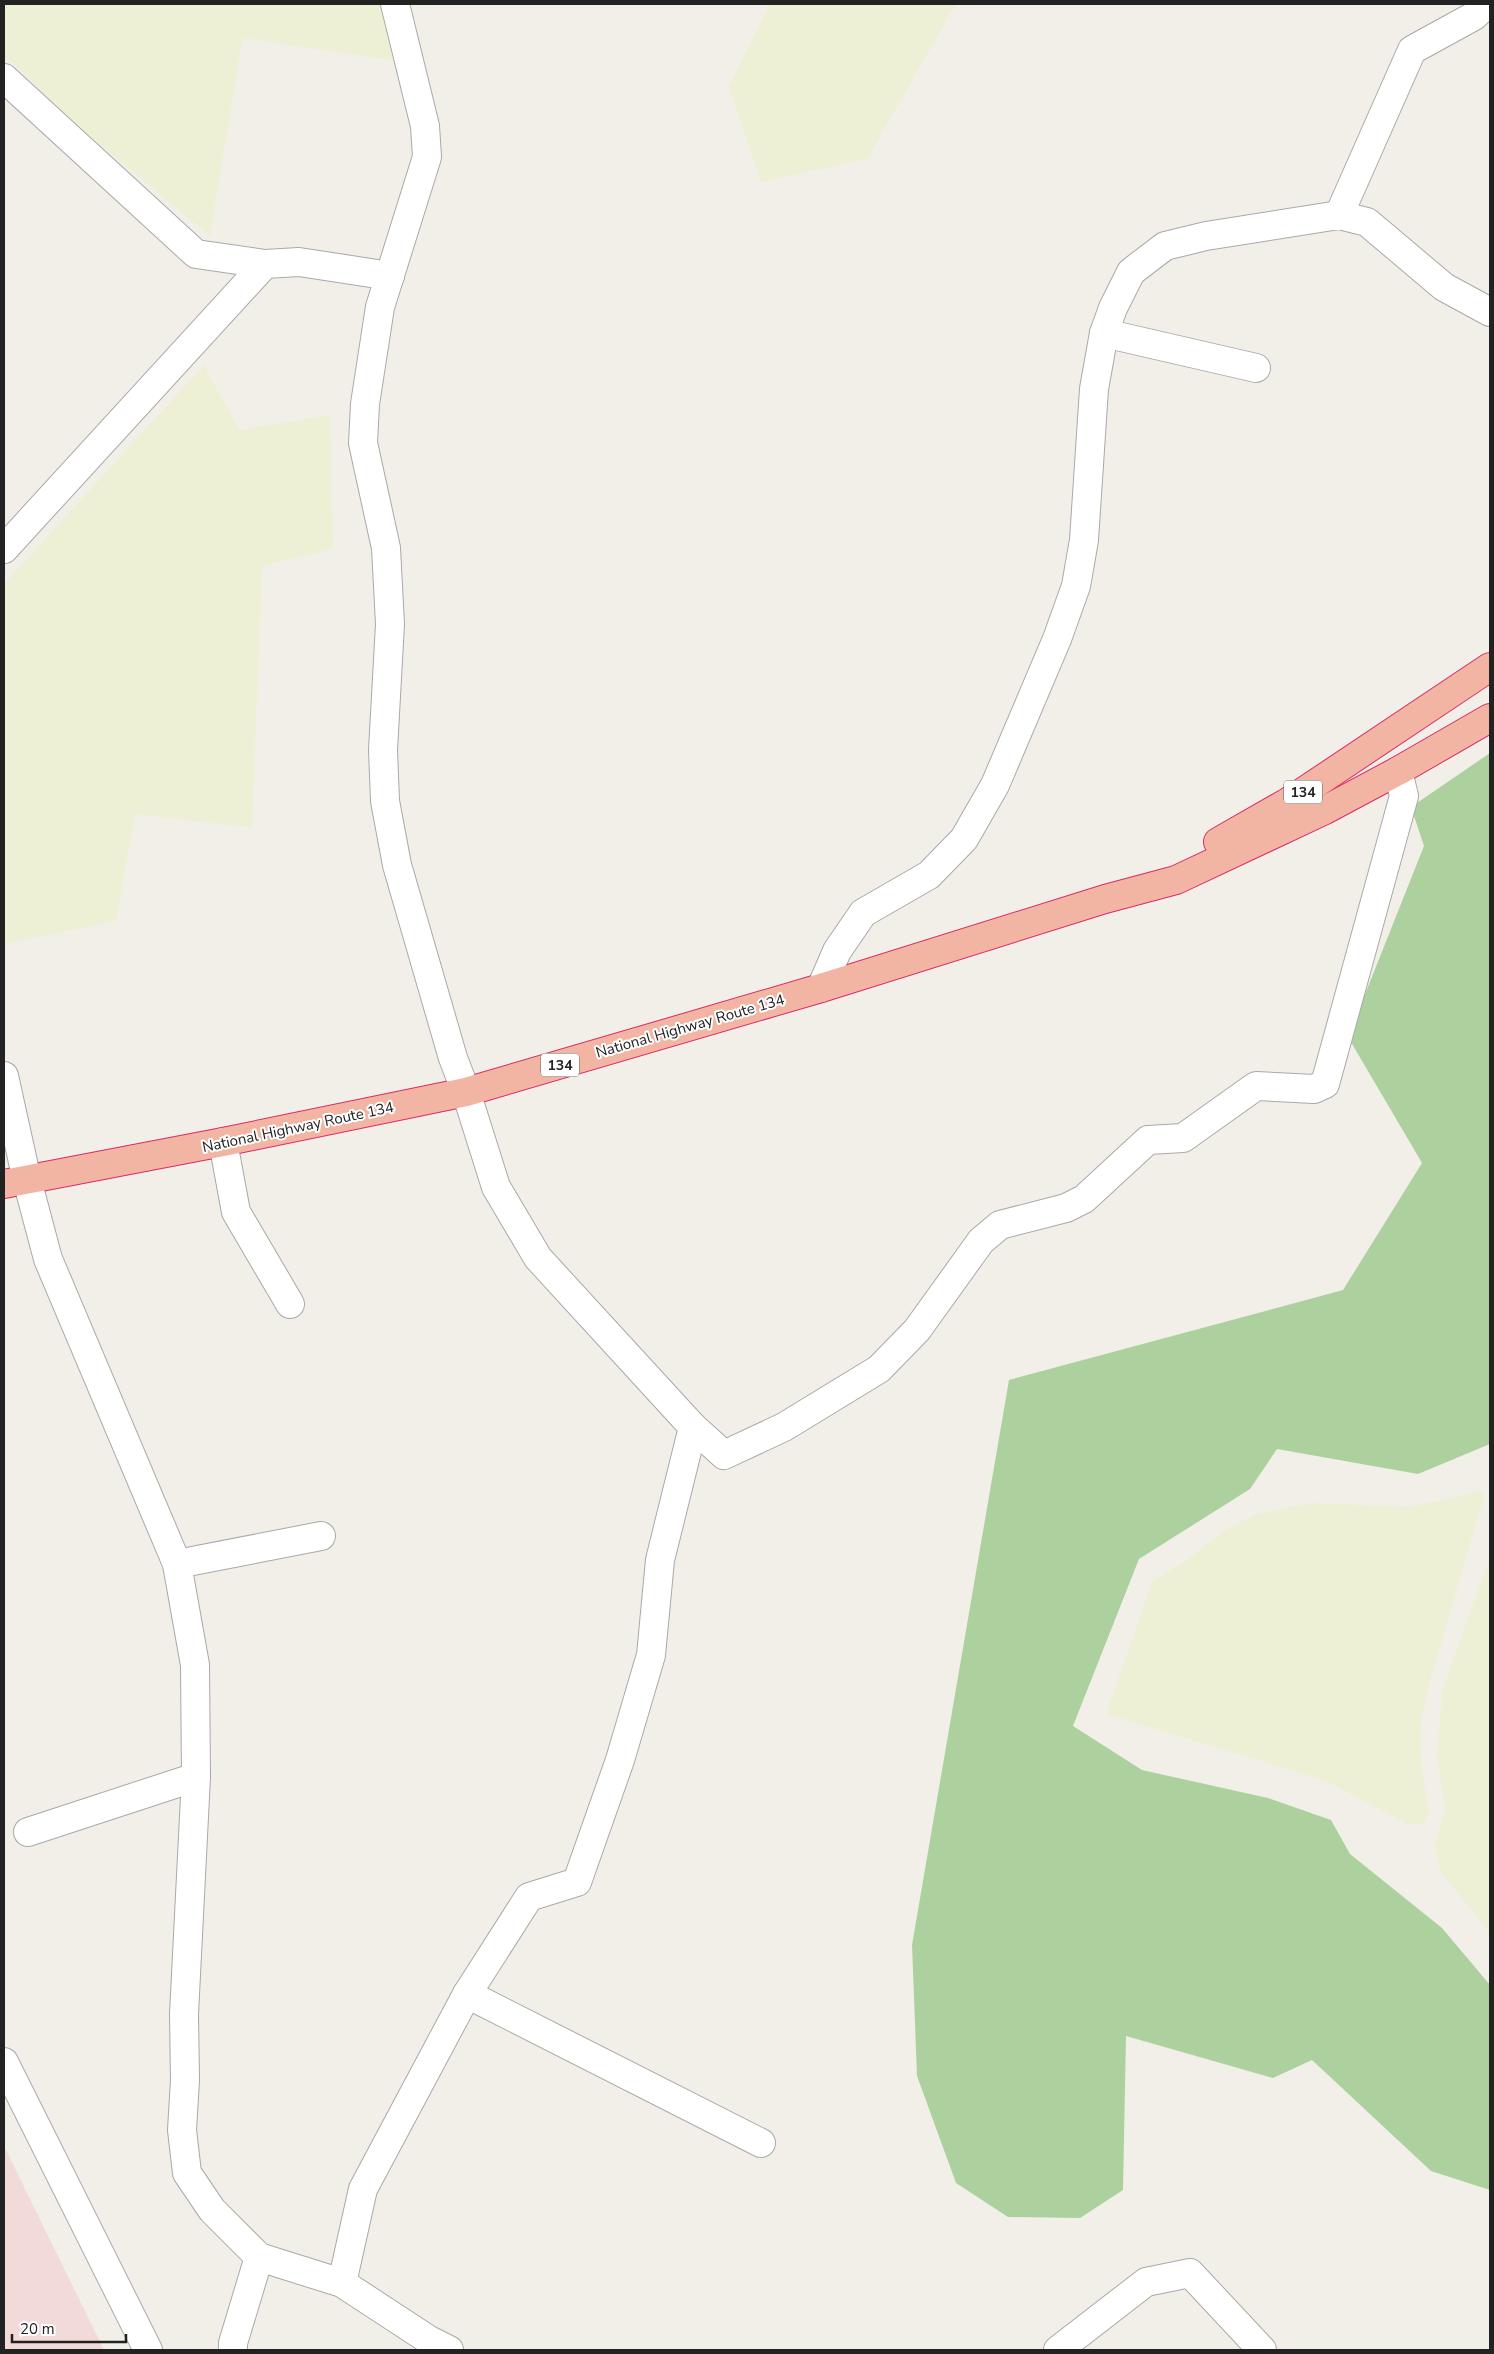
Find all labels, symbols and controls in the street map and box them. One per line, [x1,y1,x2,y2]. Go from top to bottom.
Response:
road number: 134 [1284,780,1322,804]
street label: National Highway Route 134 [593,989,787,1063]
road number: 134 [541,1054,579,1076]
street label: National Highway Route 134 [200,1097,396,1157]
scale bar [12,2312,126,2344]
text: 20 m [20,2319,55,2339]

